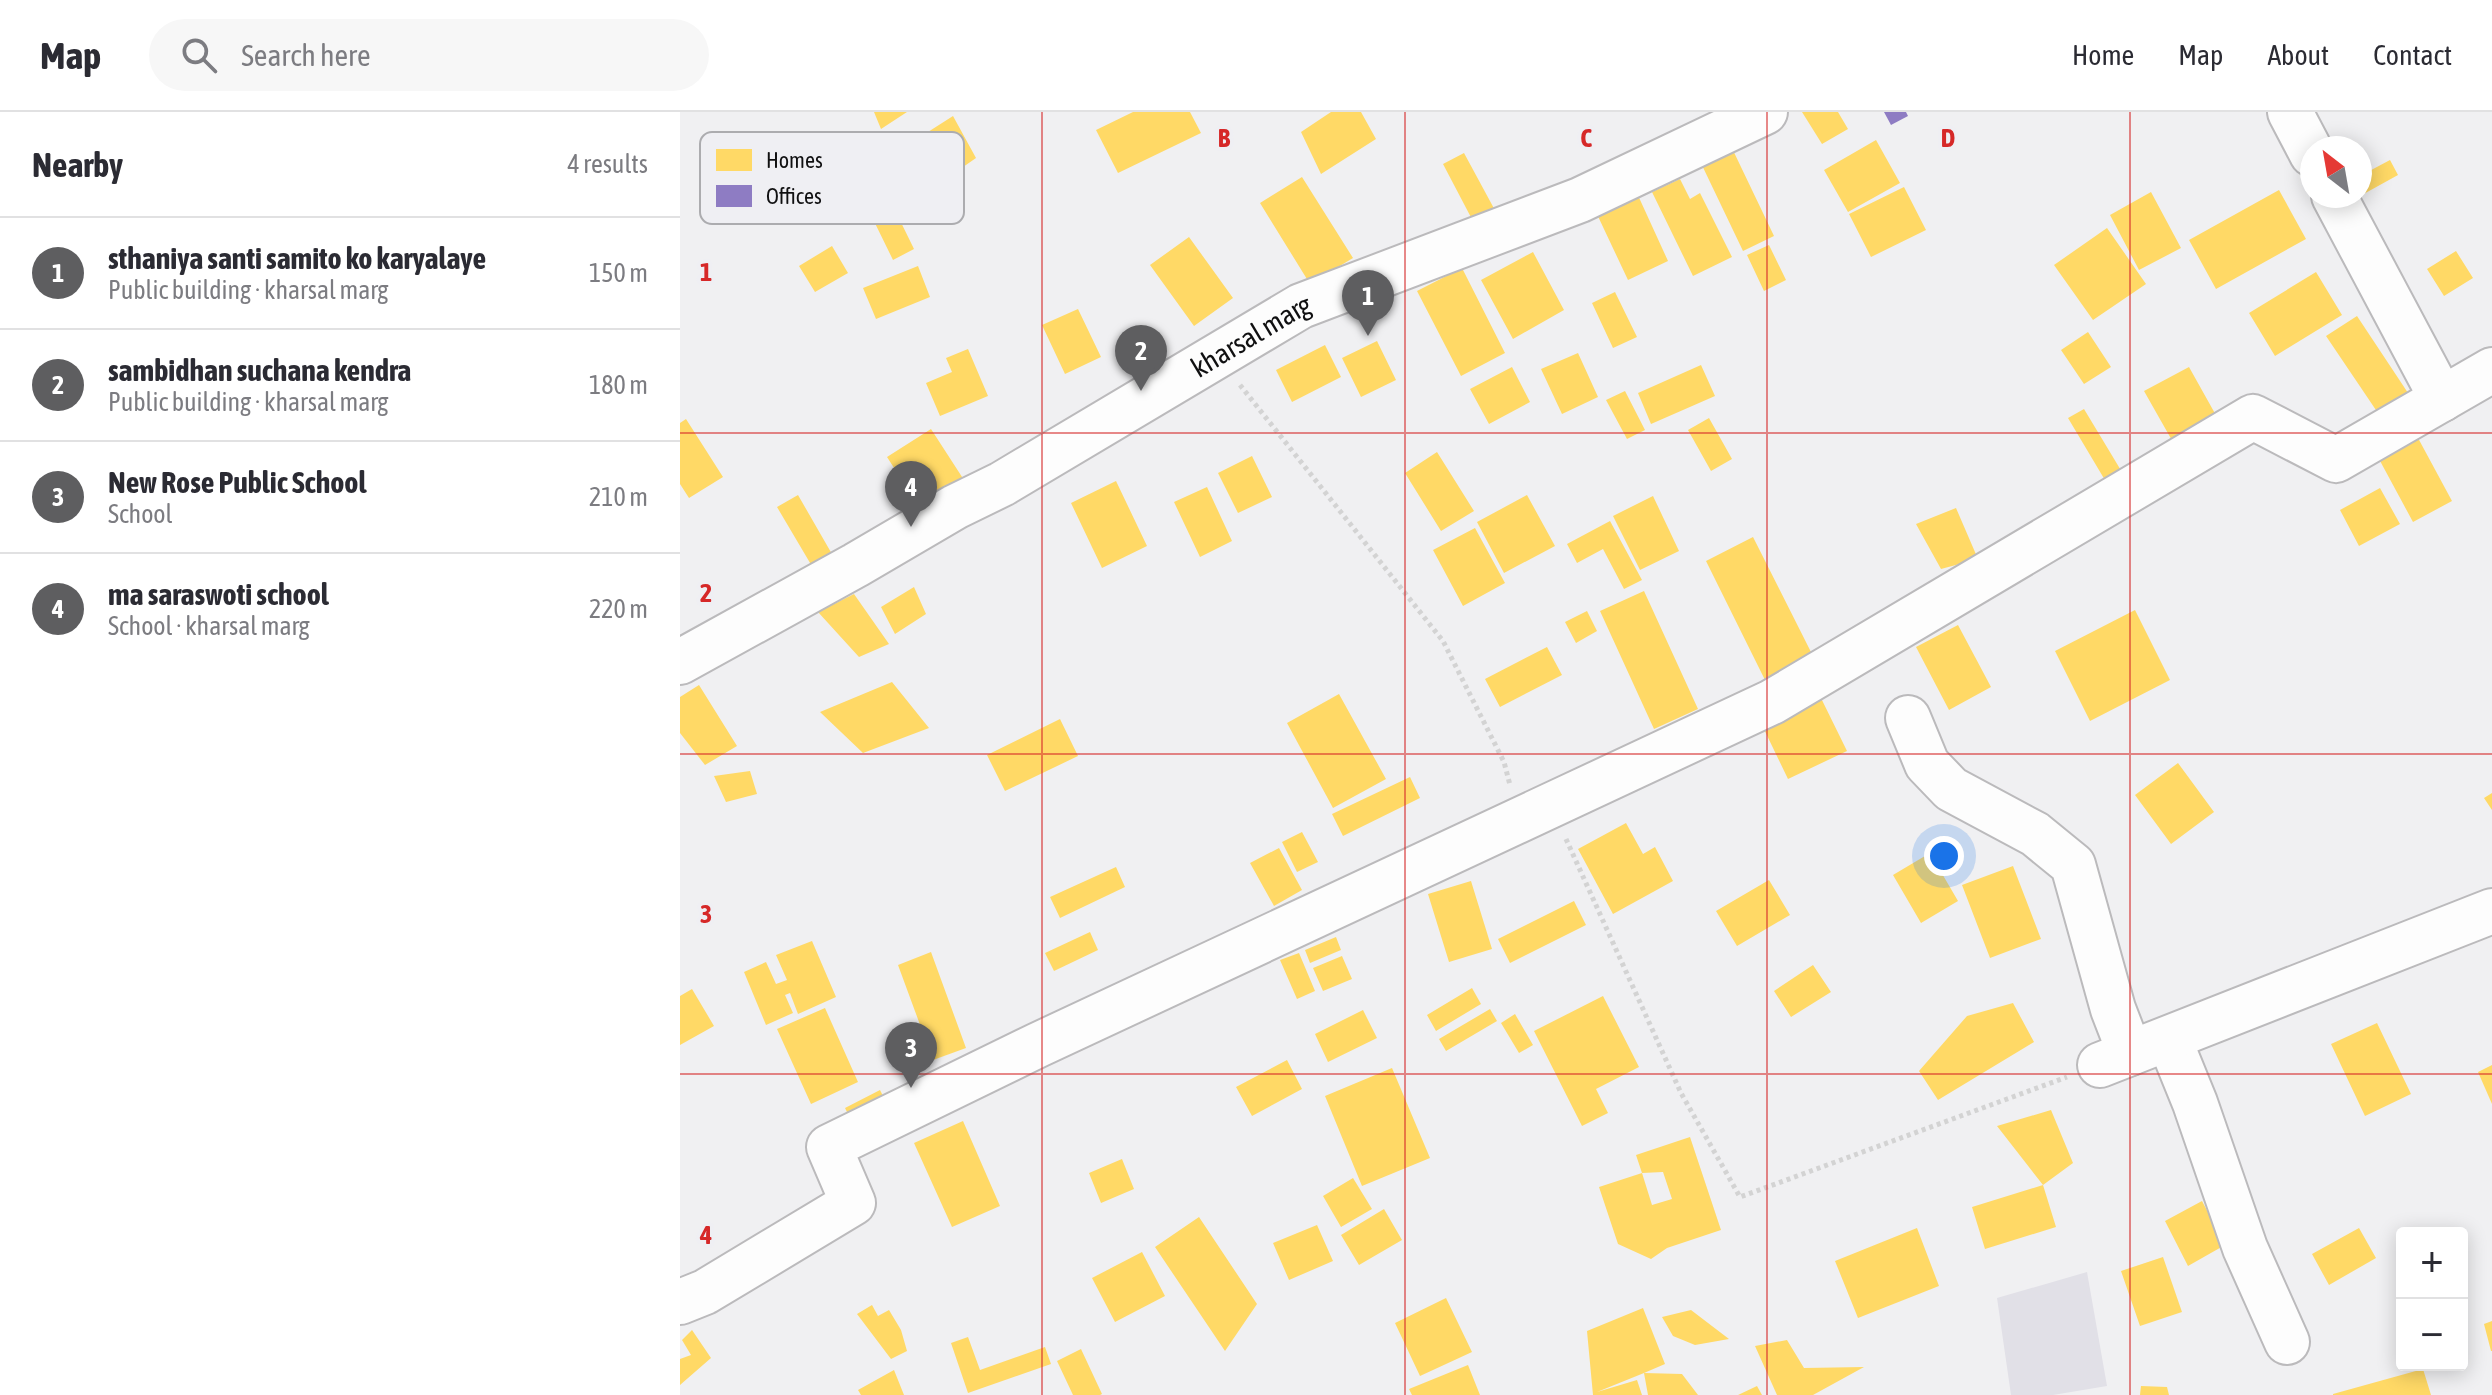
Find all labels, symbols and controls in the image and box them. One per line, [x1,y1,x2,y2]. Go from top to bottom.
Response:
search box [149,19,709,91]
icon: search [177,33,221,77]
text: Map [40,34,101,77]
text: Search here [241,38,371,72]
text: Home [2072,39,2134,71]
text: Map [2178,39,2223,71]
text: About [2267,39,2329,71]
text: Contact [2373,39,2452,71]
text: B [1218,123,1231,153]
text: C [1580,123,1592,153]
text: D [1941,123,1955,153]
legend [700,132,964,224]
north arrow [2300,136,2372,208]
text: Nearby [32,145,123,184]
text: Homes [766,147,823,173]
text: 4 results [567,149,648,179]
text: Offices [766,183,822,209]
text: sthaniya santi samito ko karyalaye [108,241,486,275]
text: 1 [700,257,712,287]
text: 1 [52,258,64,288]
text: 150 m [589,258,648,288]
pin: 1 [1342,270,1394,336]
text: Public building · kharsal marg [108,275,388,305]
street label: kharsal marg [1185,288,1315,384]
pin: 2 [1115,325,1167,391]
text: sambidhan suchana kendra [108,353,411,387]
text: 2 [52,370,64,400]
text: 180 m [589,370,648,400]
text: Public building · kharsal marg [108,387,388,417]
pin: 4 [885,461,937,527]
text: New Rose Public School [108,465,366,499]
text: 3 [52,482,64,512]
text: 210 m [589,482,648,512]
text: School [108,499,172,529]
text: ma saraswoti school [108,577,329,611]
text: 2 [700,578,712,608]
text: 4 [52,594,64,624]
text: 220 m [589,594,648,624]
text: School · kharsal marg [108,611,310,641]
your location [1924,836,1964,876]
text: 3 [700,899,712,929]
pin: 3 [885,1022,937,1088]
text: 4 [699,1220,712,1250]
map controls [2396,1227,2468,1371]
button: + [2396,1227,2468,1299]
button: − [2396,1299,2468,1371]

